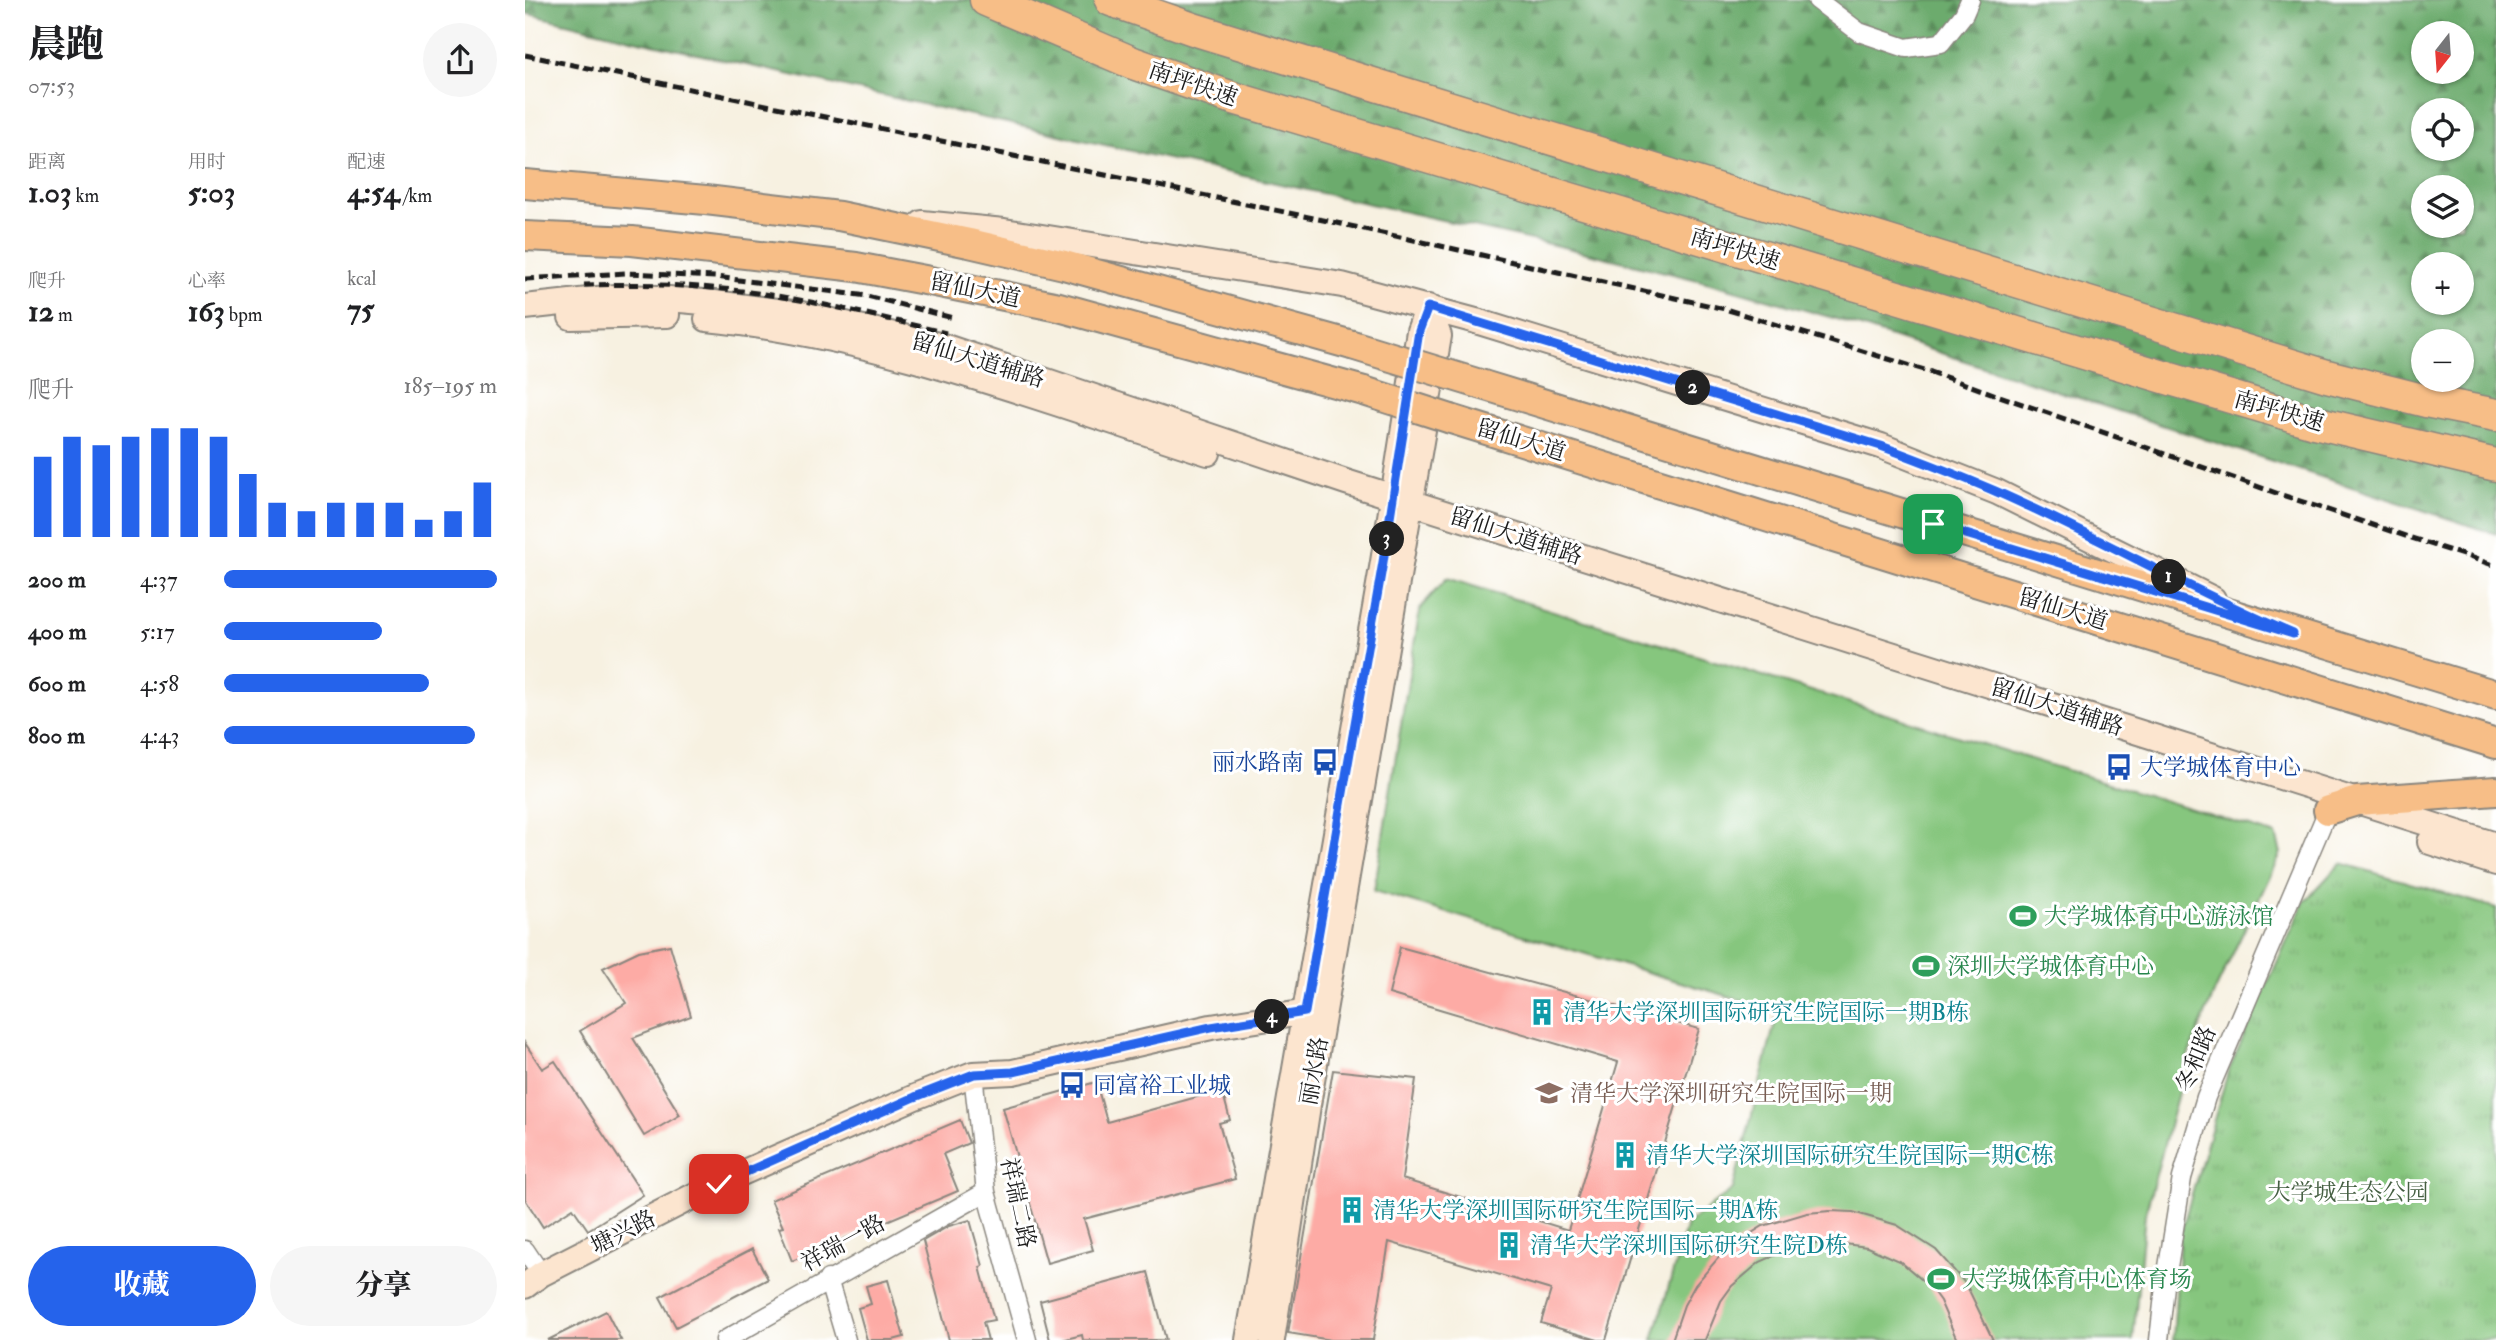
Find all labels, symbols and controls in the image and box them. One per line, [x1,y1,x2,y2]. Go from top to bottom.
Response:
text: 晨跑 [28,21,104,69]
north arrow [2411,21,2475,84]
map controls [2411,21,2474,392]
button: share [423,23,497,97]
street label: 南坪快速 [1145,55,1241,113]
text: 07:53 [28,71,75,100]
button: locate [2411,98,2474,161]
text: 距离 [28,150,66,174]
text: 用时 [188,150,226,174]
text: 配速 [347,150,385,174]
text: 1.03 [28,174,71,211]
text: 5:03 [188,174,235,211]
text: 4:54 [347,174,400,211]
button: layers [2411,175,2474,238]
text: km [71,184,99,208]
text: /km [400,184,432,208]
street label: 南坪快速 [1687,222,1783,276]
button: + [2411,252,2474,315]
street label: 留仙大道 [927,266,1023,314]
text: kcal [347,267,376,291]
text: 爬升 [28,269,66,293]
text: 心率 [188,269,226,293]
text: 75 [347,291,374,328]
text: 12 [28,293,54,330]
text: 163 [188,293,225,330]
text: m [54,303,73,327]
text: bpm [225,303,263,327]
street label: 留仙大道辅路 [908,326,1048,394]
button: − [2411,329,2474,392]
pin: 2 [1675,370,1711,406]
text: 185–195 m [404,371,497,400]
text: 爬升 [28,375,74,404]
text: 2 [1688,375,1697,399]
street label: 南坪快速 [2231,384,2327,438]
street label: 留仙大道 [1473,413,1569,467]
pin [1903,494,1963,554]
street label: 留仙大道辅路 [1446,501,1586,571]
icon: arrive [1914,505,1952,543]
pin: 3 [1369,522,1405,556]
text: 3 [1383,526,1390,550]
pin: 1 [2151,560,2187,594]
text: 1 [2165,564,2172,588]
text: 200 m [28,565,86,594]
text: 4:37 [140,565,177,594]
street label: 留仙大道 [2015,582,2111,636]
text: 400 m [28,617,87,646]
text: 5:17 [140,617,175,646]
text: 600 m [28,669,86,698]
text: 4:58 [140,669,179,698]
street label: 留仙大道辅路 [1987,672,2127,742]
text: 800 m [28,721,85,750]
text: 4:43 [140,721,179,750]
bus stop icon: 丽水路南 [1310,747,1340,777]
place label: 丽水路南 [1212,748,1304,777]
bus stop icon: 大学城体育中心 [2104,752,2134,782]
place label: 大学城体育中心 [2140,753,2301,782]
sports icon: 大学城体育中心游泳馆 [2008,901,2038,931]
place label: 大学城体育中心游泳馆 [2044,902,2274,931]
sports icon: 深圳大学城体育中心 [1911,951,1941,981]
place label: 深圳大学城体育中心 [1947,952,2154,981]
building icon: 清华大学深圳国际研究生院国际一期B栋 [1527,997,1557,1027]
place label: 清华大学深圳国际研究生院国际一期B栋 [1563,998,1969,1027]
pin: 4 [1255,1000,1289,1034]
text: 4 [1266,1004,1277,1028]
street label: 冬和路 [2170,1022,2222,1096]
street label: 丽水路 [1294,1035,1334,1107]
bus stop icon: 同富裕工业城 [1057,1070,1087,1100]
place label: 同富裕工业城 [1093,1071,1231,1100]
school or university icon: 清华大学深圳研究生院国际一期 [1534,1078,1564,1108]
place label: 清华大学深圳研究生院国际一期 [1570,1079,1892,1108]
building icon: 清华大学深圳国际研究生院国际一期C栋 [1610,1140,1640,1170]
place label: 清华大学深圳国际研究生院国际一期C栋 [1646,1141,2054,1170]
pin [689,1154,749,1214]
street label: 祥瑞二路 [994,1155,1042,1251]
icon: check [700,1165,738,1203]
park label: 大学城生态公园 [2268,1178,2429,1207]
building icon: 清华大学深圳国际研究生院国际一期A栋 [1337,1195,1367,1225]
place label: 清华大学深圳国际研究生院国际一期A栋 [1373,1196,1779,1225]
street label: 塘兴路 [586,1203,660,1261]
street label: 祥瑞一路 [796,1208,890,1278]
building icon: 清华大学深圳国际研究生院D栋 [1494,1230,1524,1260]
place label: 清华大学深圳国际研究生院D栋 [1530,1231,1848,1260]
button: 收藏 [28,1246,256,1326]
button: 分享 [270,1246,497,1326]
sports icon: 大学城体育中心体育场 [1926,1264,1956,1294]
place label: 大学城体育中心体育场 [1962,1265,2192,1294]

